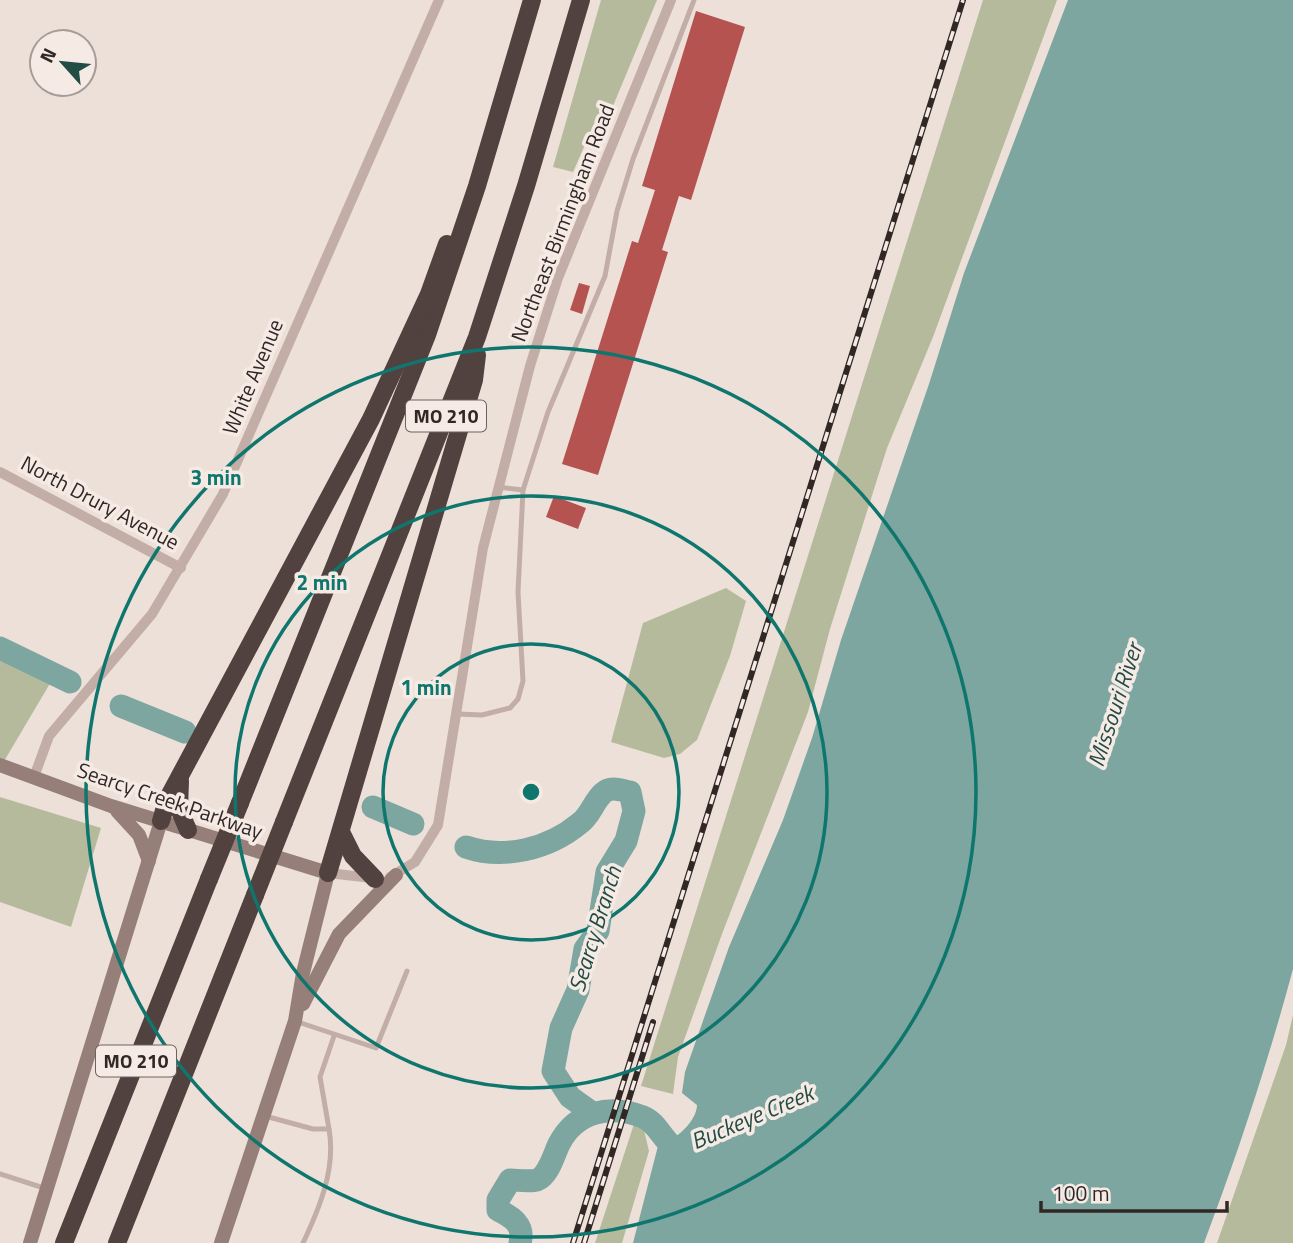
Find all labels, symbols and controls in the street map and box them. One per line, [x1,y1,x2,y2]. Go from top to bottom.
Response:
north arrow [28,28,98,98]
text: N [31,43,63,68]
street label: Northeast Birmingham Road [502,99,622,346]
street label: White Avenue [213,314,291,439]
road number: MO 210 [406,400,486,432]
street label: North Drury Avenue [16,447,185,557]
text: 3 min [190,461,242,493]
text: 2 min [296,566,348,598]
water label: Missouri River [1078,636,1152,771]
text: 1 min [400,671,452,703]
street label: Searcy Creek Parkway [73,753,267,847]
centre of rings [519,780,543,804]
water label: Searcy Branch [559,861,630,996]
road number: MO 210 [96,1046,176,1077]
water label: Buckeye Creek [685,1074,821,1158]
scale bar [1041,1170,1226,1214]
text: 100 m [1052,1177,1109,1209]

